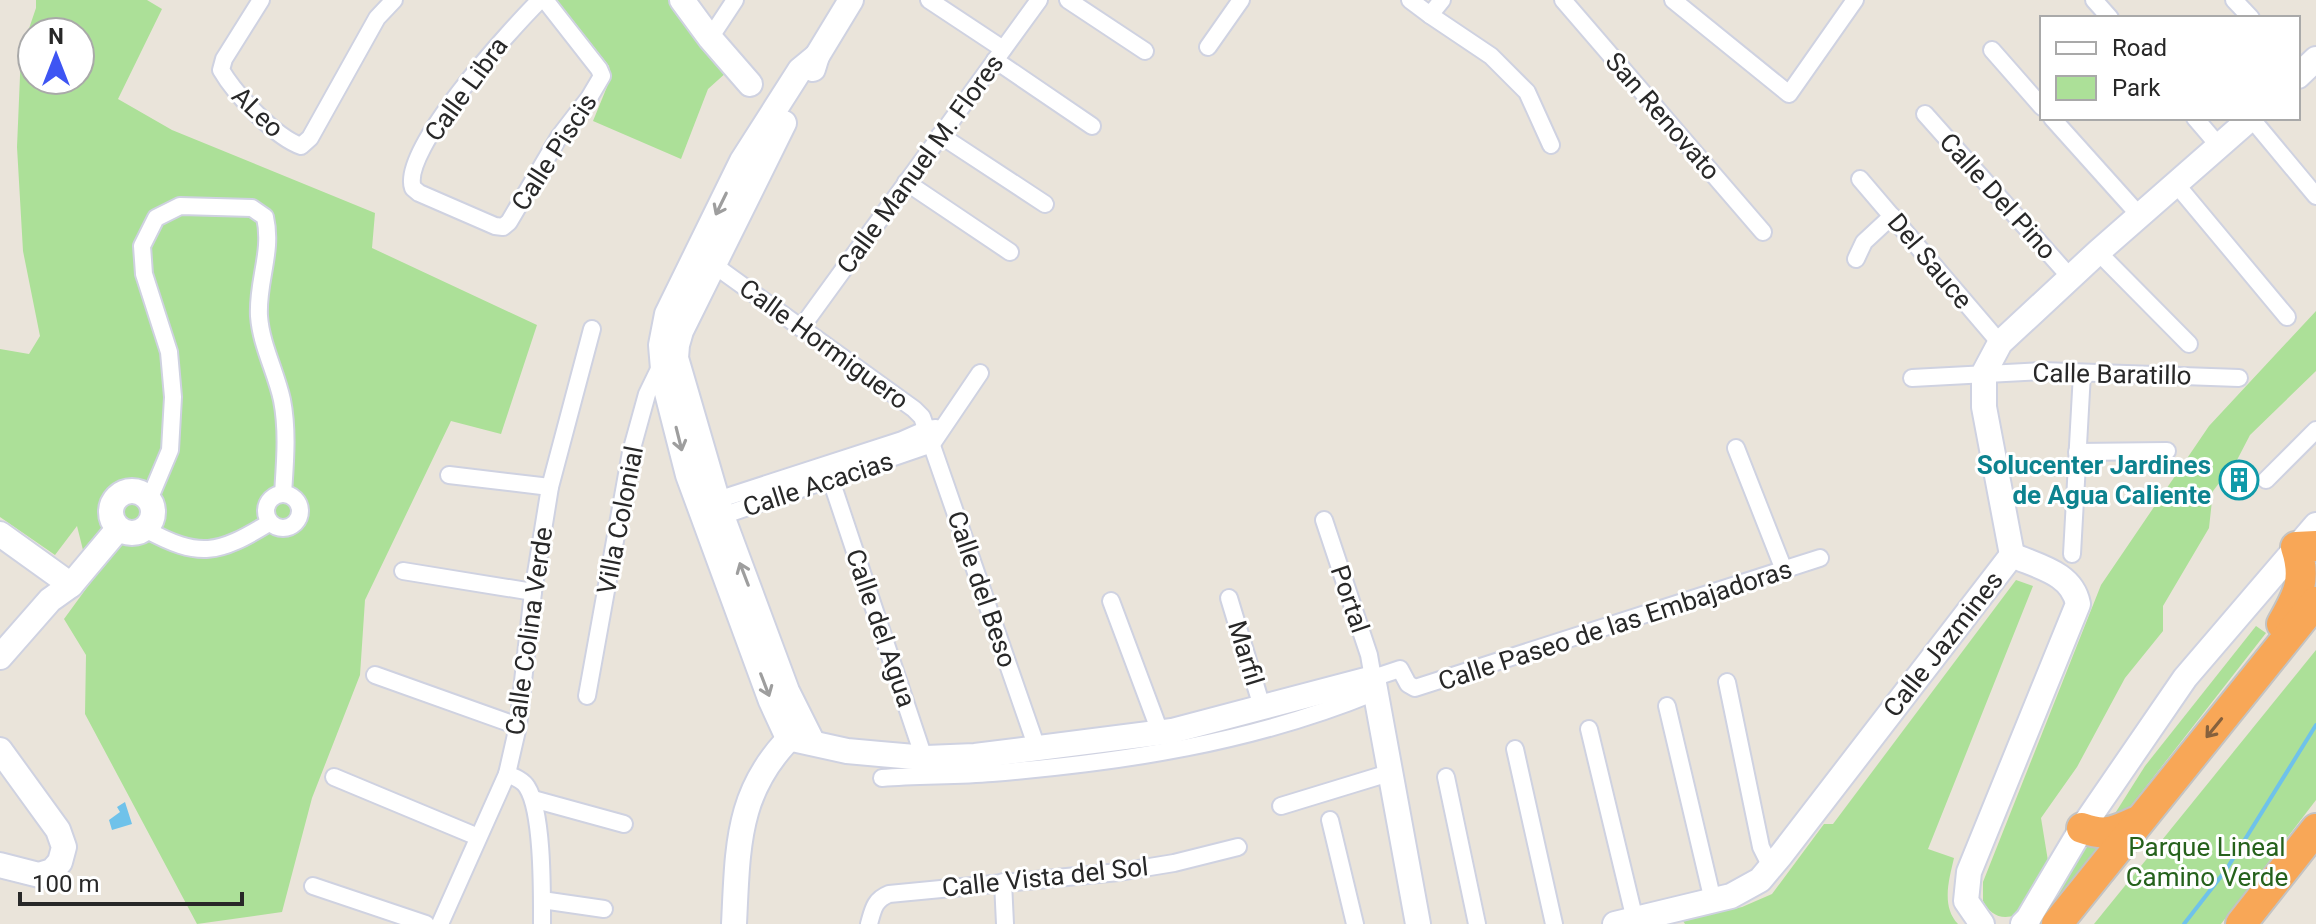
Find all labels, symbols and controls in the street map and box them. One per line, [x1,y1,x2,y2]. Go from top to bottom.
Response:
north arrow [16,16,96,96]
legend [2040,16,2300,120]
text: N [48,24,64,49]
street label: Calle Libra [418,31,514,147]
text: Road [2112,34,2167,62]
street label: San Renovato [1600,46,1726,186]
street label: Calle Manuel M. Flores [830,49,1010,279]
text: Park [2112,74,2161,102]
street label: ALeo [226,81,290,143]
street label: Calle Piscis [505,88,603,216]
street label: Calle Del Pino [1933,127,2063,265]
one-way arrow [713,192,728,216]
street label: Del Sauce [1882,207,1978,315]
street label: Calle Hormiguero [734,273,914,415]
street label: Calle Baratillo [2032,358,2192,390]
one-way arrow [672,426,687,452]
street label: Villa Colonial [591,443,649,597]
street label: Calle Acacias [739,446,897,522]
place label: Solucenter Jardines de Agua Caliente [1977,450,2211,510]
building icon: Solucenter Jardines de Agua Caliente [2218,459,2260,501]
street label: Calle del Beso [941,507,1023,671]
street label: Calle Colina Verde [500,525,558,737]
street label: Calle del Agua [840,545,922,711]
street label: Calle Paseo de las Embajadoras [1434,554,1796,696]
street label: Portal [1325,561,1375,637]
one-way arrow [736,562,750,587]
street label: Calle Jazmines [1877,565,2009,723]
street label: Marfil [1222,617,1270,689]
one-way arrow [759,672,773,696]
one-way arrow [2205,717,2222,738]
park label: Parque Lineal Camino Verde [2126,832,2288,892]
street label: Calle Vista del Sol [940,851,1150,903]
scale bar [20,856,242,906]
text: 100 m [32,870,99,898]

